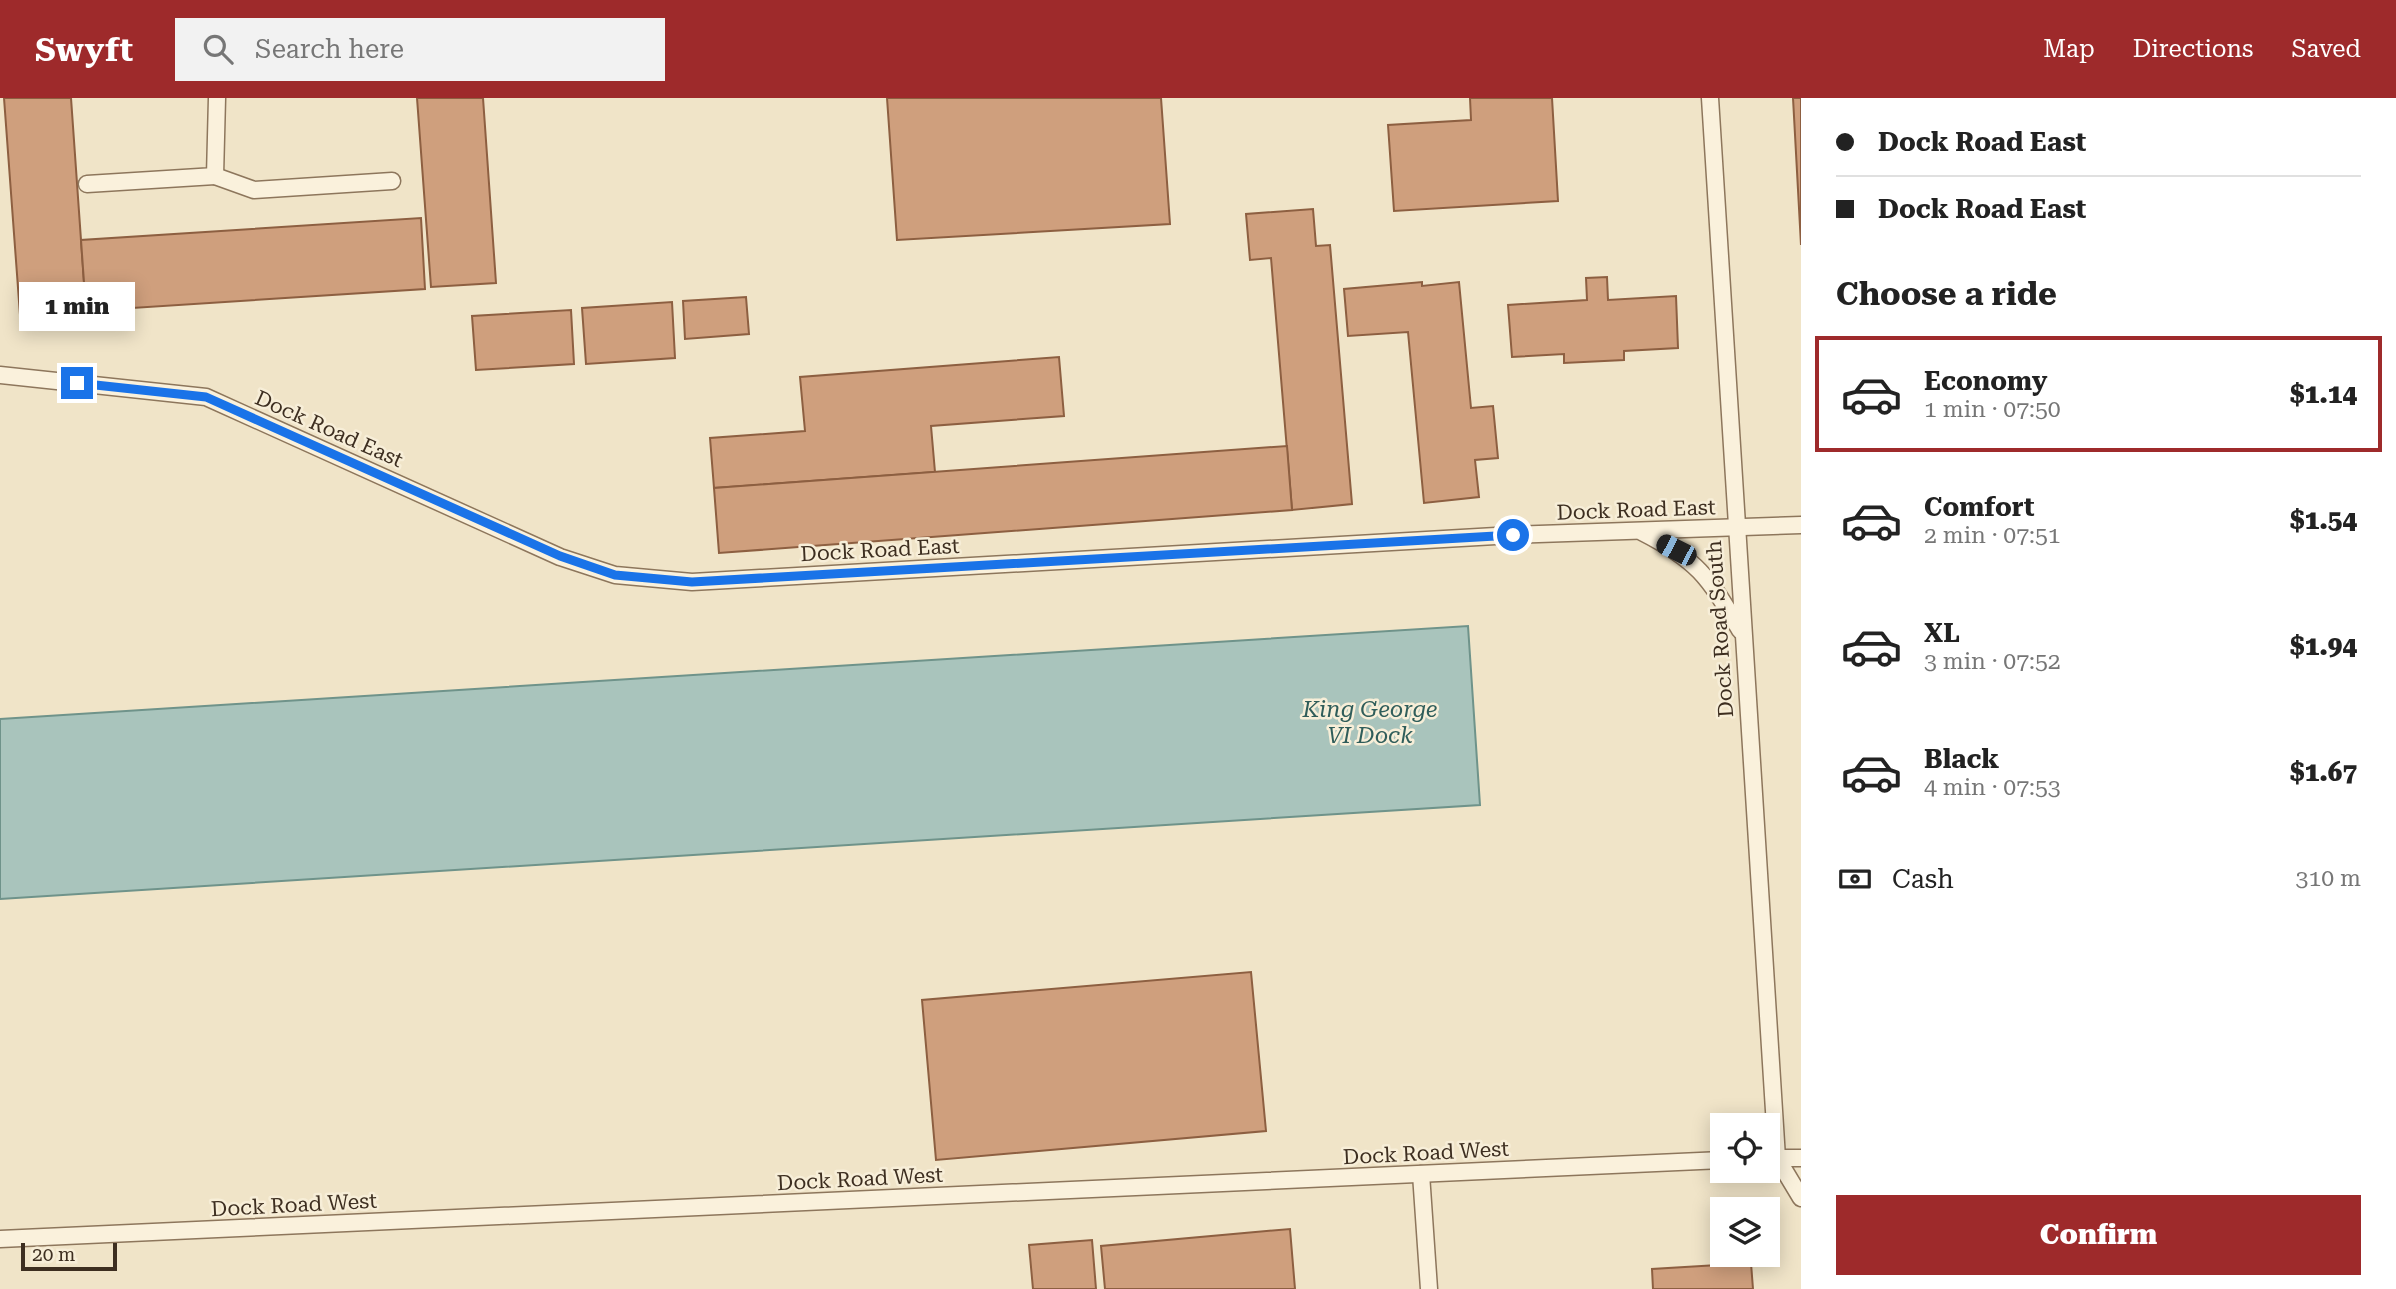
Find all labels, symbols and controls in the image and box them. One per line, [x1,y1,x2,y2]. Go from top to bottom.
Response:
search box [175,18,665,81]
text: Swyft [35,30,133,69]
icon: search [199,30,237,68]
text: Search here [255,34,404,64]
text: Map [2043,35,2095,63]
text: Directions [2133,35,2253,63]
text: Saved [2291,35,2361,63]
text: Dock Road East [1878,127,2086,157]
text: Dock Road East [1878,194,2086,224]
text: Choose a ride [1836,275,2057,313]
callout: 1 min [19,282,135,330]
text: 1 min [45,293,109,320]
icon: car [1840,363,1903,426]
text: Economy [1924,366,2047,396]
route end [61,367,93,399]
text: $1.14 [2290,379,2357,409]
street label: Dock Road East [251,386,407,472]
text: 1 min · 07:50 [1924,396,2061,423]
icon: car [1840,489,1903,552]
text: Comfort [1924,492,2034,522]
street label: Dock Road East [1556,495,1716,525]
text: $1.54 [2290,505,2357,535]
route start [1497,519,1529,551]
text: 2 min · 07:51 [1924,522,2061,549]
car [1653,531,1700,569]
street label: Dock Road East [800,534,960,566]
street label: Dock Road South [1702,539,1738,718]
icon: car [1840,615,1903,678]
text: XL [1924,618,1960,648]
text: $1.94 [2290,631,2357,661]
text: 3 min · 07:52 [1924,648,2061,675]
water label: King George VI Dock [1302,696,1438,749]
icon: car [1840,741,1903,804]
text: Black [1924,744,1999,774]
text: $1.67 [2290,757,2357,787]
text: 4 min · 07:53 [1924,774,2061,801]
icon: cash [1836,860,1874,898]
text: Cash [1892,864,1954,894]
text: 310 m [2296,865,2361,892]
map controls [1710,1113,1780,1267]
button: locate [1710,1113,1780,1183]
street label: Dock Road West [1342,1137,1510,1169]
street label: Dock Road West [776,1163,944,1195]
street label: Dock Road West [210,1189,378,1221]
button: Confirm [1836,1195,2361,1275]
button: layers [1710,1197,1780,1267]
scale bar [21,1240,117,1272]
text: 20 m [32,1243,75,1266]

